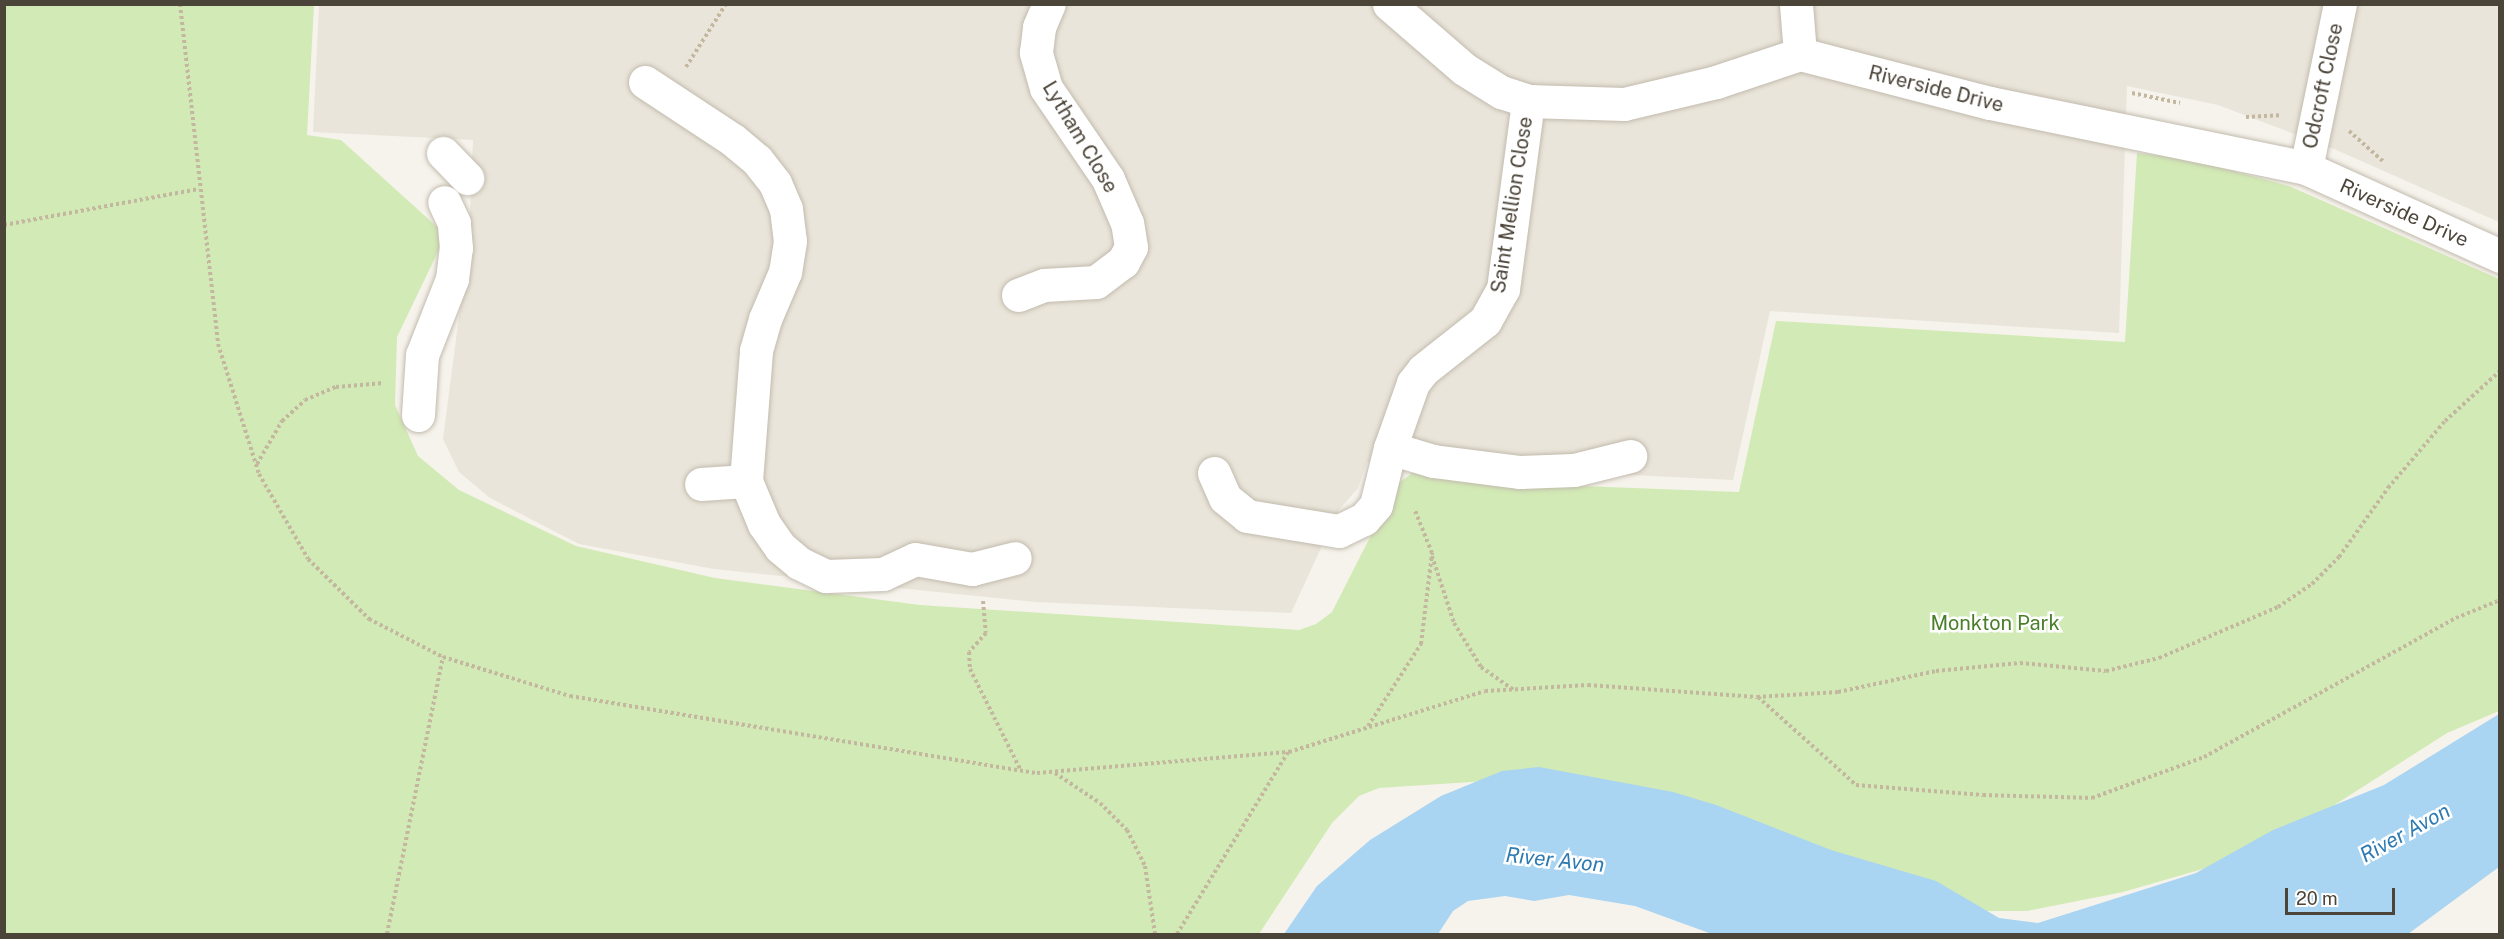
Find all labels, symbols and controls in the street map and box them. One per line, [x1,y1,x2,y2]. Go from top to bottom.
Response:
street label: Odcroft Close [2298,21,2348,151]
street label: Riverside Drive [1866,61,2006,117]
street label: Lytham Close [1037,77,1123,197]
street label: Saint Mellion Close [1486,115,1538,295]
street label: Riverside Drive [2336,174,2472,252]
park label: Monkton Park [1930,611,2060,635]
water label: River Avon [2356,798,2454,868]
water label: River Avon [1504,842,1606,878]
scale bar [2288,876,2398,914]
text: 20 m [2296,888,2338,909]

